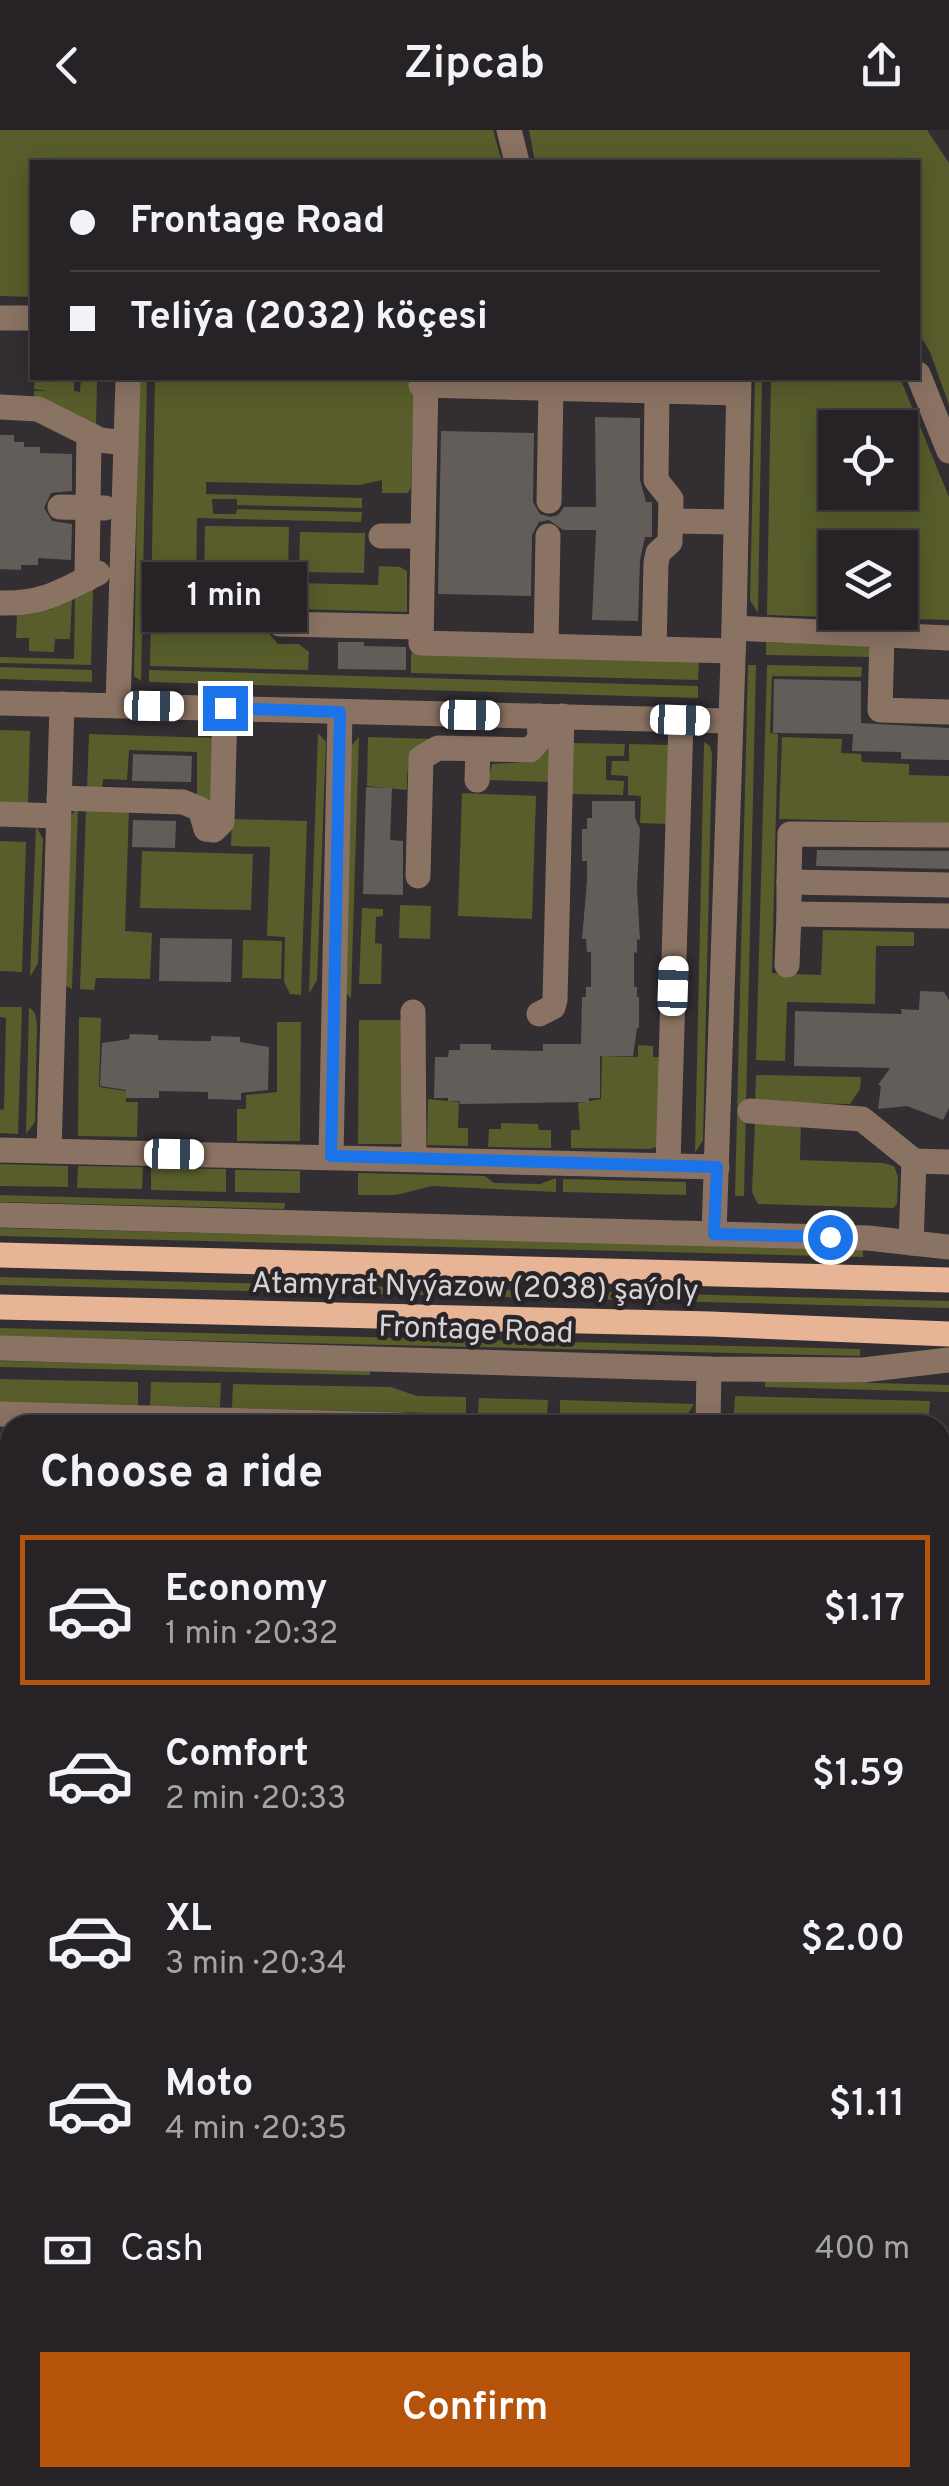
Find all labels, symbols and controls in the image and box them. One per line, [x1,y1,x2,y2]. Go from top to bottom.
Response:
text: Zipcab [404,37,545,94]
icon: back [40,38,95,93]
icon: share [854,38,909,93]
text: Frontage Road [130,198,385,247]
text: Teliýa (2032) köçesi [130,294,488,343]
map controls [818,410,918,630]
button: locate [818,410,918,510]
button: layers [818,530,918,630]
callout: 1 min [142,563,308,633]
text: 1 min [187,577,262,617]
route end [203,686,248,731]
car [124,690,184,722]
car [440,699,500,731]
car [649,704,711,736]
car [657,955,689,1017]
car [144,1138,204,1170]
route start [808,1215,853,1260]
street label: Atamyrat Nyýazow (2038) şaýoly [251,1266,699,1311]
street label: Frontage Road [378,1310,574,1353]
text: Choose a ride [40,1446,323,1503]
icon: car [45,1565,135,1655]
text: Economy [165,1566,327,1615]
text: $1.17 [823,1586,905,1635]
text: 1 min · 20:32 [165,1615,338,1655]
icon: car [45,1730,135,1820]
text: Comfort [165,1731,309,1780]
text: $1.59 [812,1751,905,1800]
text: 2 min · 20:33 [165,1780,346,1820]
icon: car [45,1895,135,1985]
text: XL [165,1896,212,1945]
text: $2.00 [800,1916,905,1965]
text: 3 min · 20:34 [165,1945,347,1985]
icon: car [45,2060,135,2150]
text: Moto [165,2061,253,2110]
text: $1.11 [829,2081,905,2130]
text: 4 min · 20:35 [165,2110,347,2150]
icon: cash [40,2223,95,2278]
text: Cash [120,2226,204,2275]
text: 400 m [815,2230,910,2270]
button: Confirm [40,2352,910,2467]

